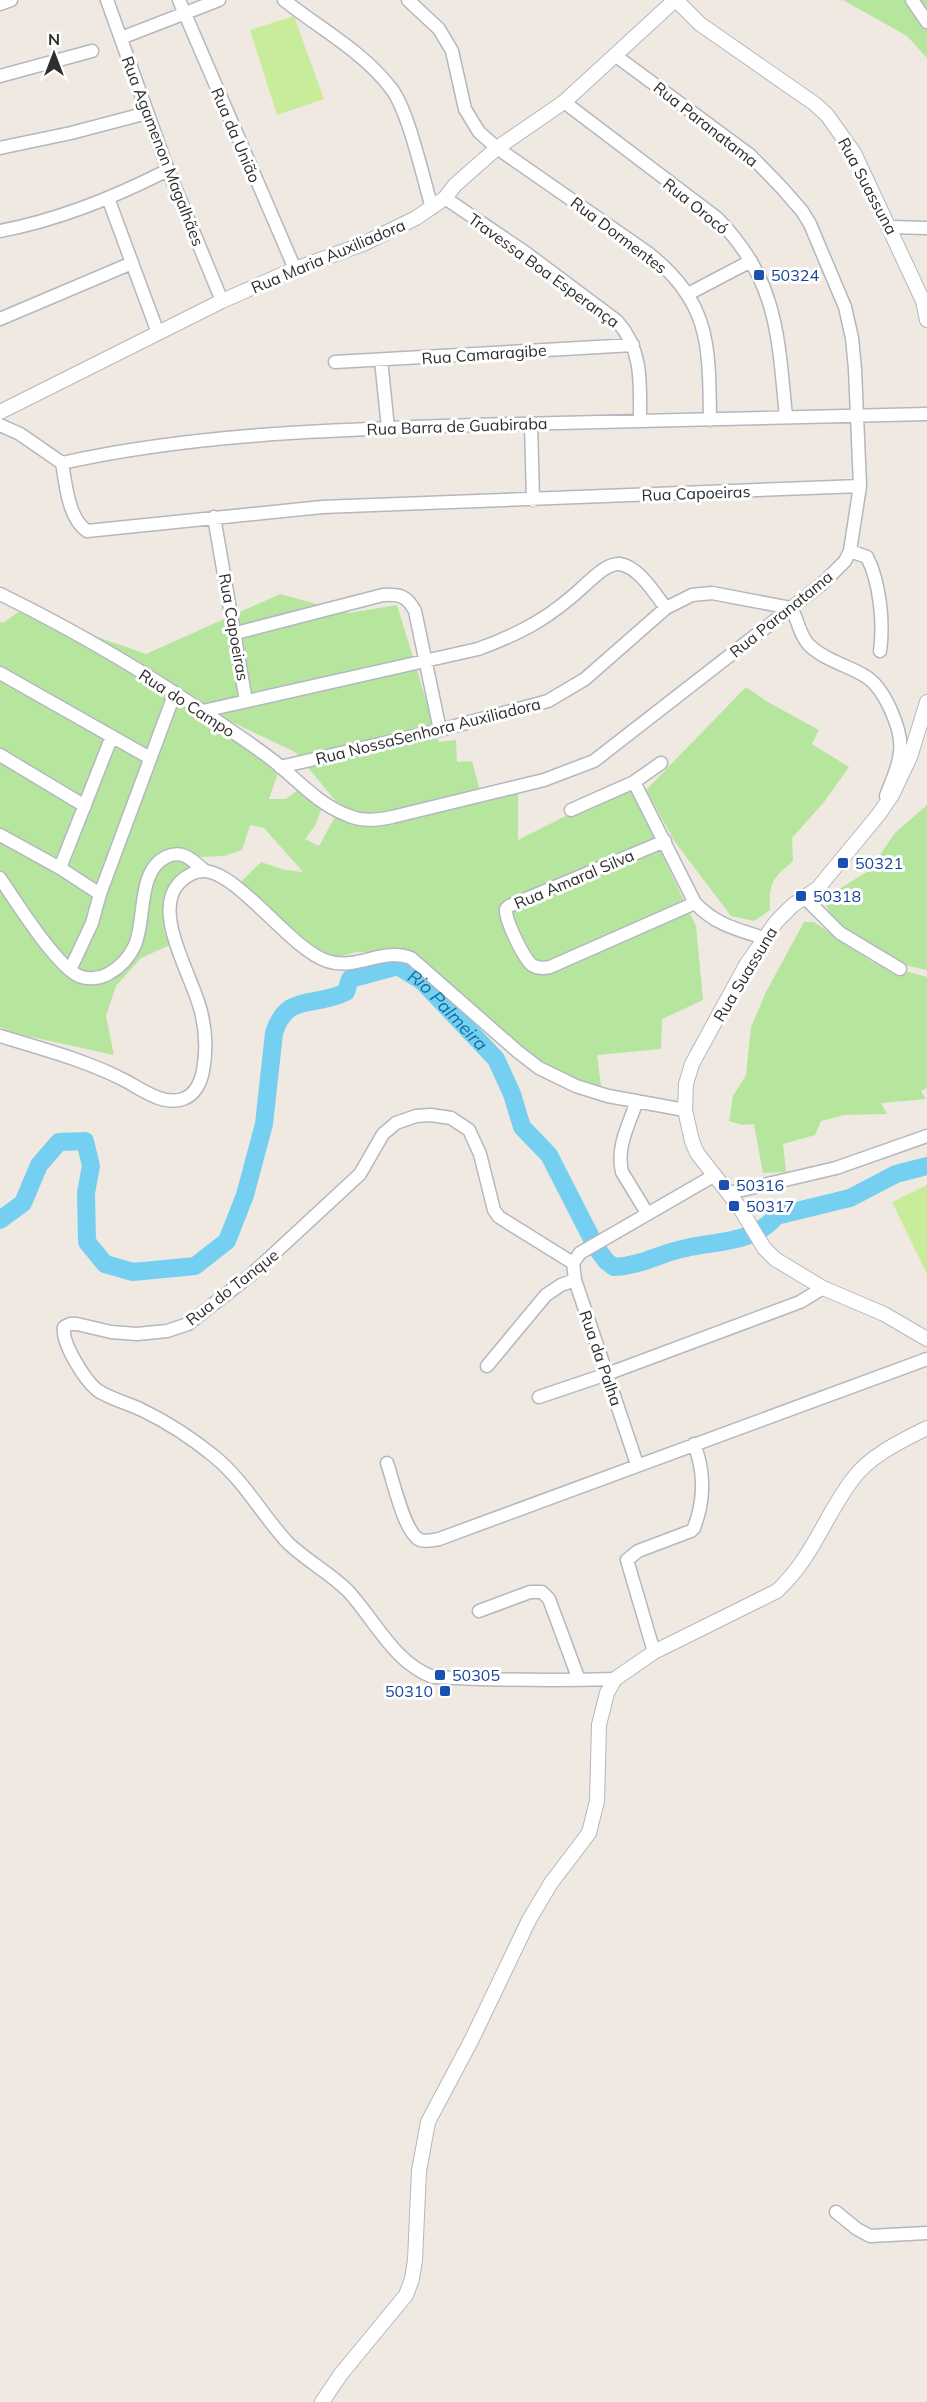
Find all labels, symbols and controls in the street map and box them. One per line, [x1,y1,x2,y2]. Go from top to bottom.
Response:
north arrow [24,24,84,84]
text: N [48,29,60,49]
street label: Rua Agamenon Magalhães [117,53,209,249]
street label: Rua Paranatama [650,77,762,171]
street label: Rua da União [207,85,265,185]
street label: Rua Suassuna [834,134,902,238]
street label: Rua Orocó [659,174,733,238]
street label: Rua Dormentes [567,192,671,278]
street label: Travessa Boa Esperança [465,208,623,332]
street label: Rua Maria Auxiliadora [248,214,408,298]
place label: 50324 [771,265,819,285]
marker: 50324 [752,268,766,282]
street label: Rua Camaragibe [421,340,547,368]
street label: Rua Barra de Guabiraba [366,413,548,439]
street label: Rua Capoeiras [641,481,751,505]
street label: Rua Paranatama [725,566,837,662]
street label: Rua Capoeiras [215,572,253,682]
street label: Rua do Campo [135,665,239,741]
street label: Rua NossaSenhora Auxiliadora [313,693,543,769]
street label: Rua Amaral Silva [511,845,637,913]
place label: 50321 [855,853,903,873]
marker: 50321 [836,856,850,870]
place label: 50318 [813,886,861,906]
marker: 50318 [794,889,808,903]
street label: Rua Suassuna [709,923,781,1025]
water label: Rio Palmeira [404,964,493,1055]
place label: 50316 [736,1175,784,1195]
marker: 50316 [717,1178,731,1192]
place label: 50317 [746,1196,794,1216]
marker: 50317 [727,1199,741,1213]
street label: Rua do Tanque [182,1245,282,1329]
street label: Rua da Palha [575,1308,627,1408]
place label: 50305 [452,1665,500,1685]
marker: 50305 [433,1668,447,1682]
place label: 50310 [385,1681,433,1701]
marker: 50310 [438,1684,452,1698]

